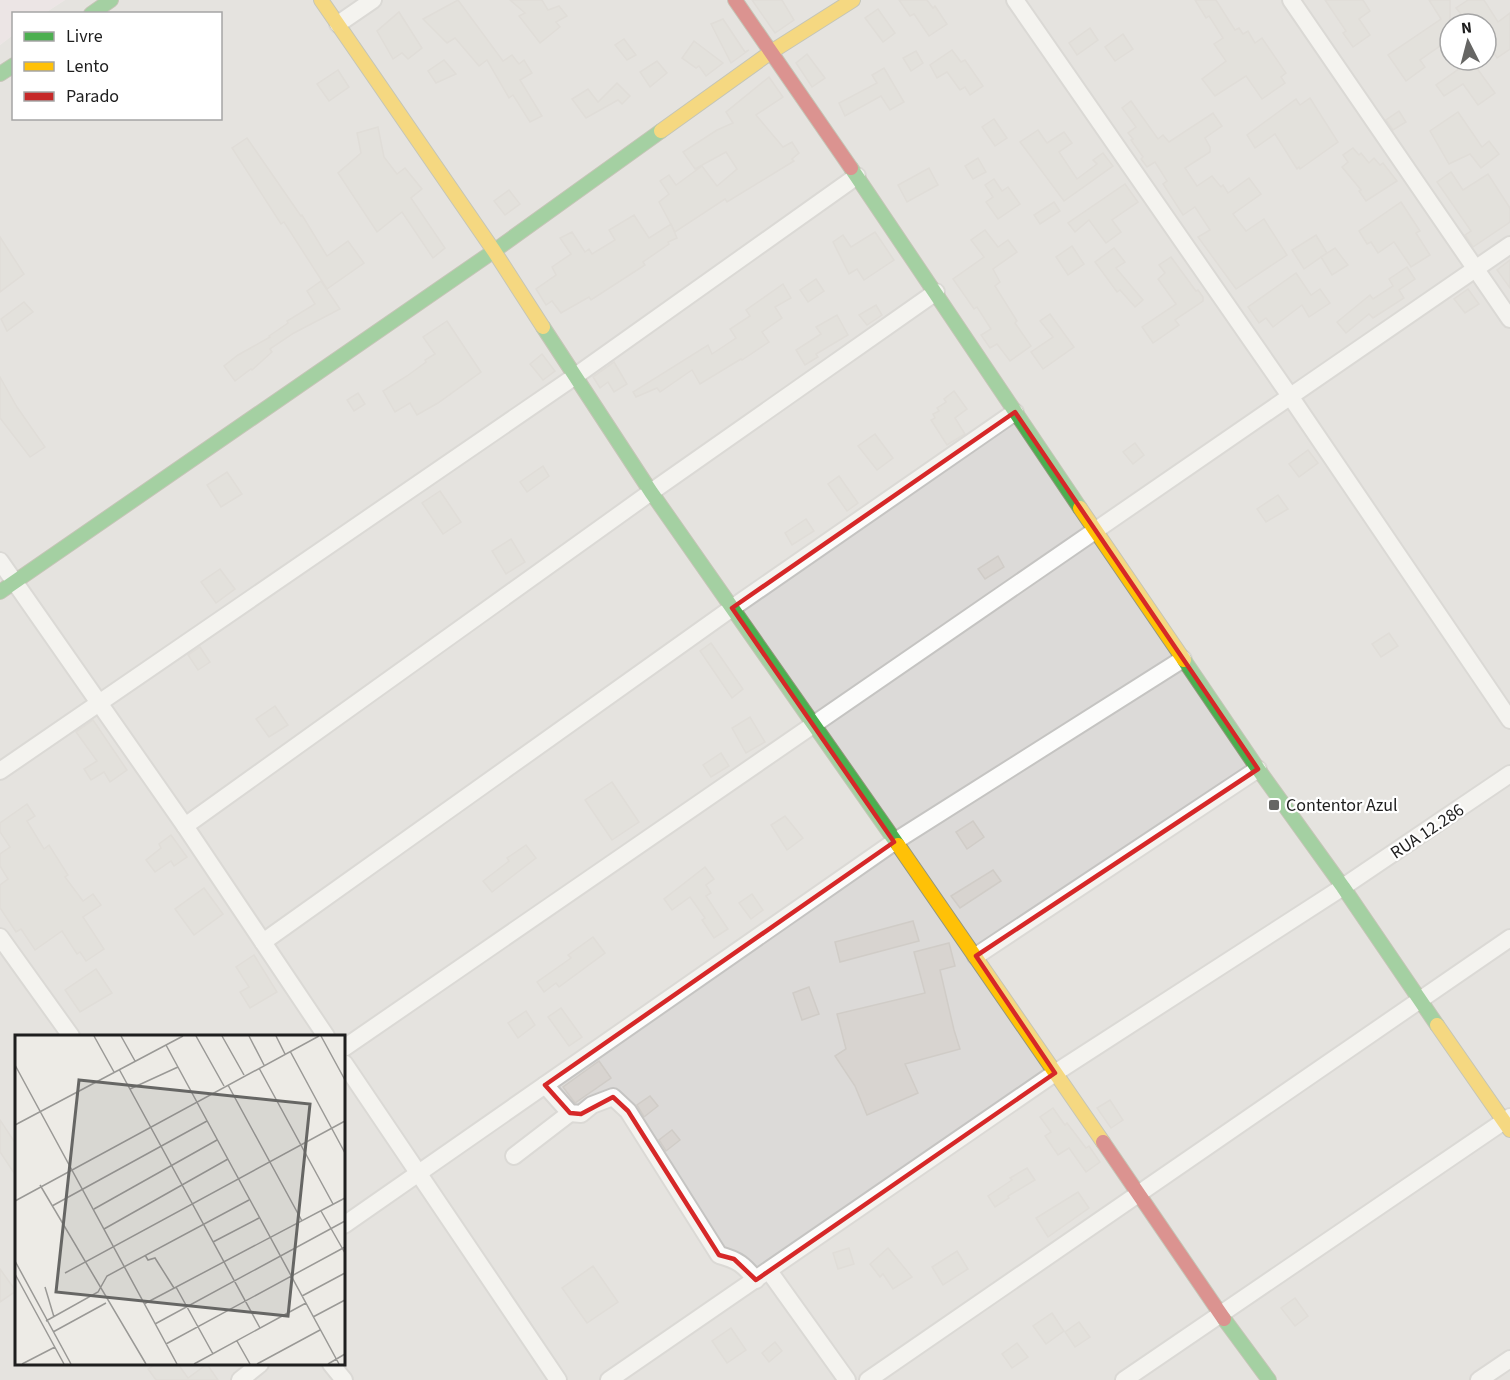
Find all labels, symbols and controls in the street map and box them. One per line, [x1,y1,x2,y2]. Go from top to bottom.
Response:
legend [12,12,222,120]
north arrow [1438,12,1498,72]
text: N [1460,17,1473,40]
text: Livre [66,24,103,49]
text: Lento [66,54,109,79]
text: Parado [66,84,119,109]
place label: Contentor Azul [1286,793,1398,818]
street label: RUA 12.286 [1385,797,1469,865]
marker: Contentor Azul [1267,798,1281,812]
inset map [15,1035,345,1365]

